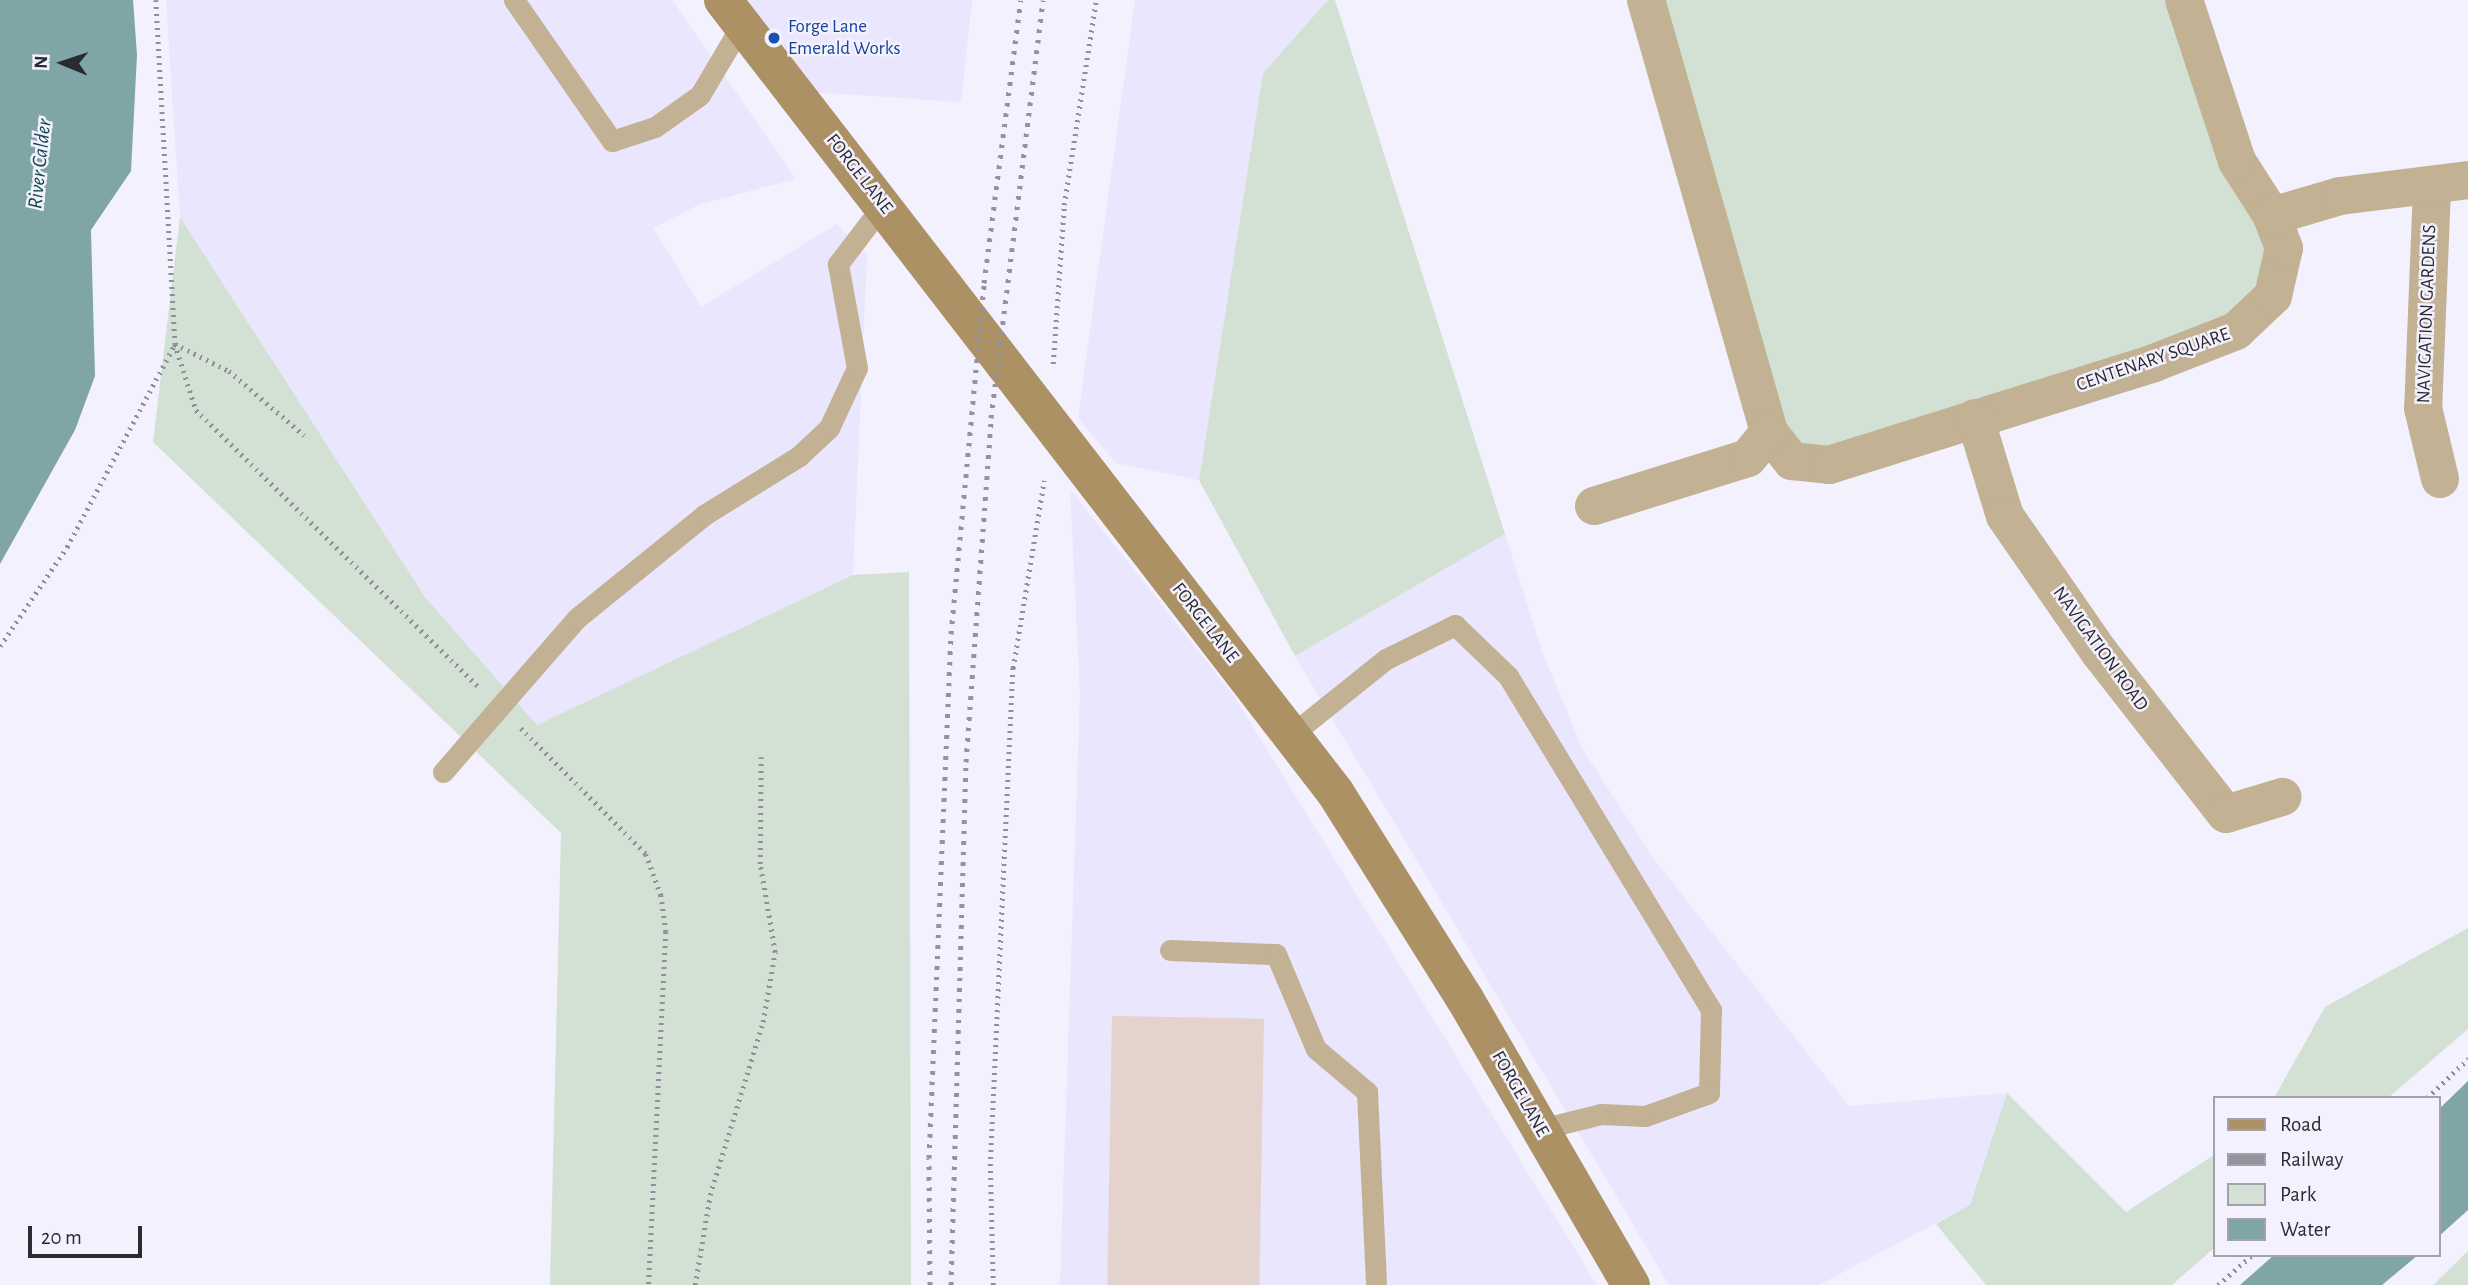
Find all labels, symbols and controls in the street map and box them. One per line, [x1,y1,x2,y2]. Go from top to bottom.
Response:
place label: Forge Lane Emerald Works [788,16,900,60]
north arrow [28,28,98,98]
marker: Forge Lane Emerald Works [766,30,782,46]
text: N [32,55,51,69]
water label: River Calder [23,118,57,210]
street label: FORGE LANE [821,129,897,219]
street label: NAVIGATION GARDENS [2412,224,2442,404]
street label: CENTENARY SQUARE [2073,323,2233,397]
street label: FORGE LANE [1167,578,1243,668]
street label: NAVIGATION ROAD [2047,582,2153,716]
street label: FORGE LANE [1486,1047,1554,1141]
legend [2212,1096,2440,1257]
text: Road [2280,1114,2322,1135]
text: Railway [2280,1149,2343,1170]
text: Park [2280,1184,2316,1205]
scale bar [32,1212,145,1256]
text: Water [2280,1219,2330,1240]
text: 20 m [41,1227,82,1248]

